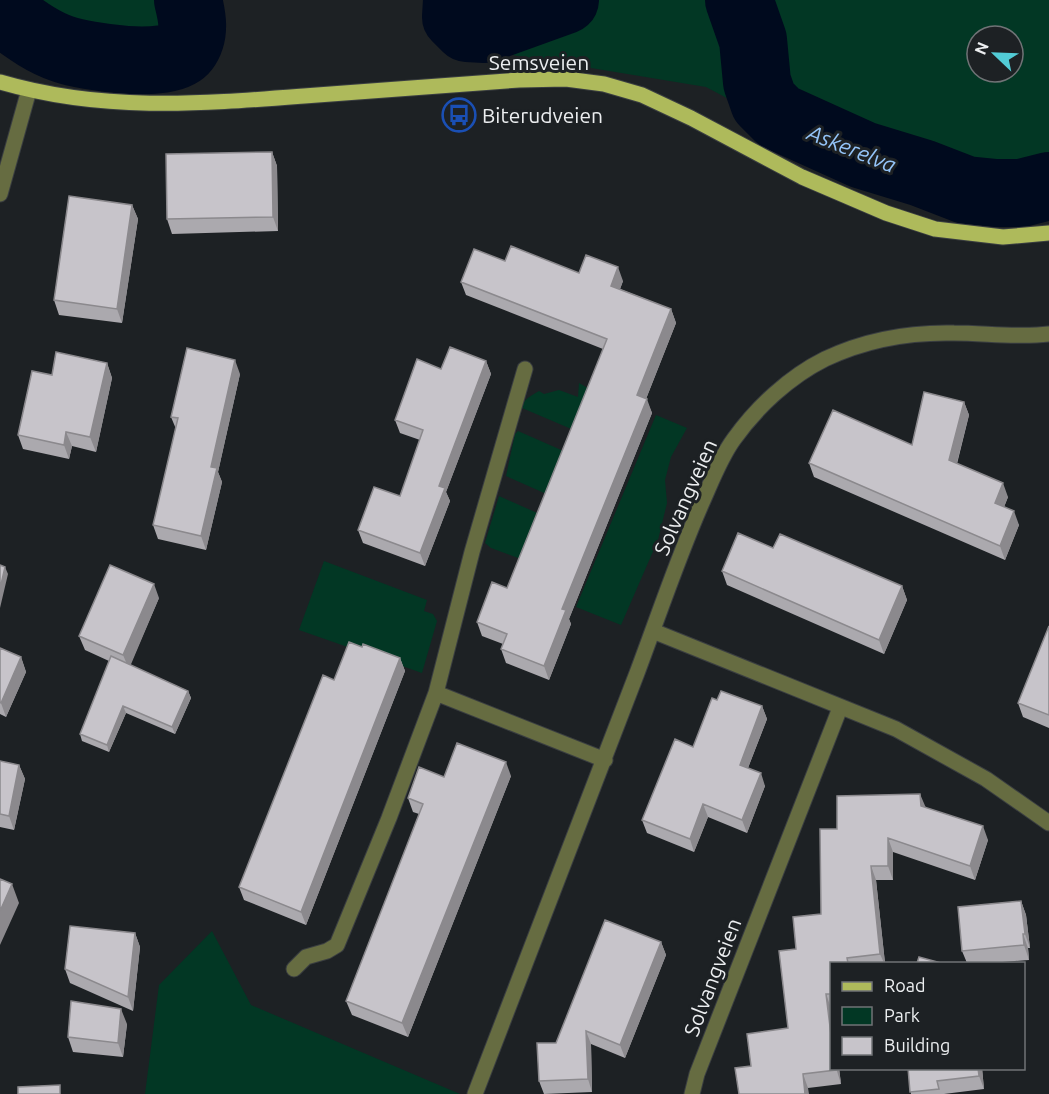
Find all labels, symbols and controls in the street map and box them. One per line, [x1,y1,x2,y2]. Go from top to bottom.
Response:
north arrow [965,24,1025,84]
text: N [971,39,992,57]
street label: Semsveien [489,50,589,74]
bus stop icon: Biterudveien [441,97,477,133]
place label: Biterudveien [482,103,603,127]
water label: Askerelva [803,119,900,177]
street label: Solvangveien [649,435,721,559]
street label: Solvangveien [679,915,745,1039]
legend [830,962,1025,1070]
text: Road [884,975,926,995]
text: Park [884,1005,920,1025]
text: Building [884,1035,950,1055]

